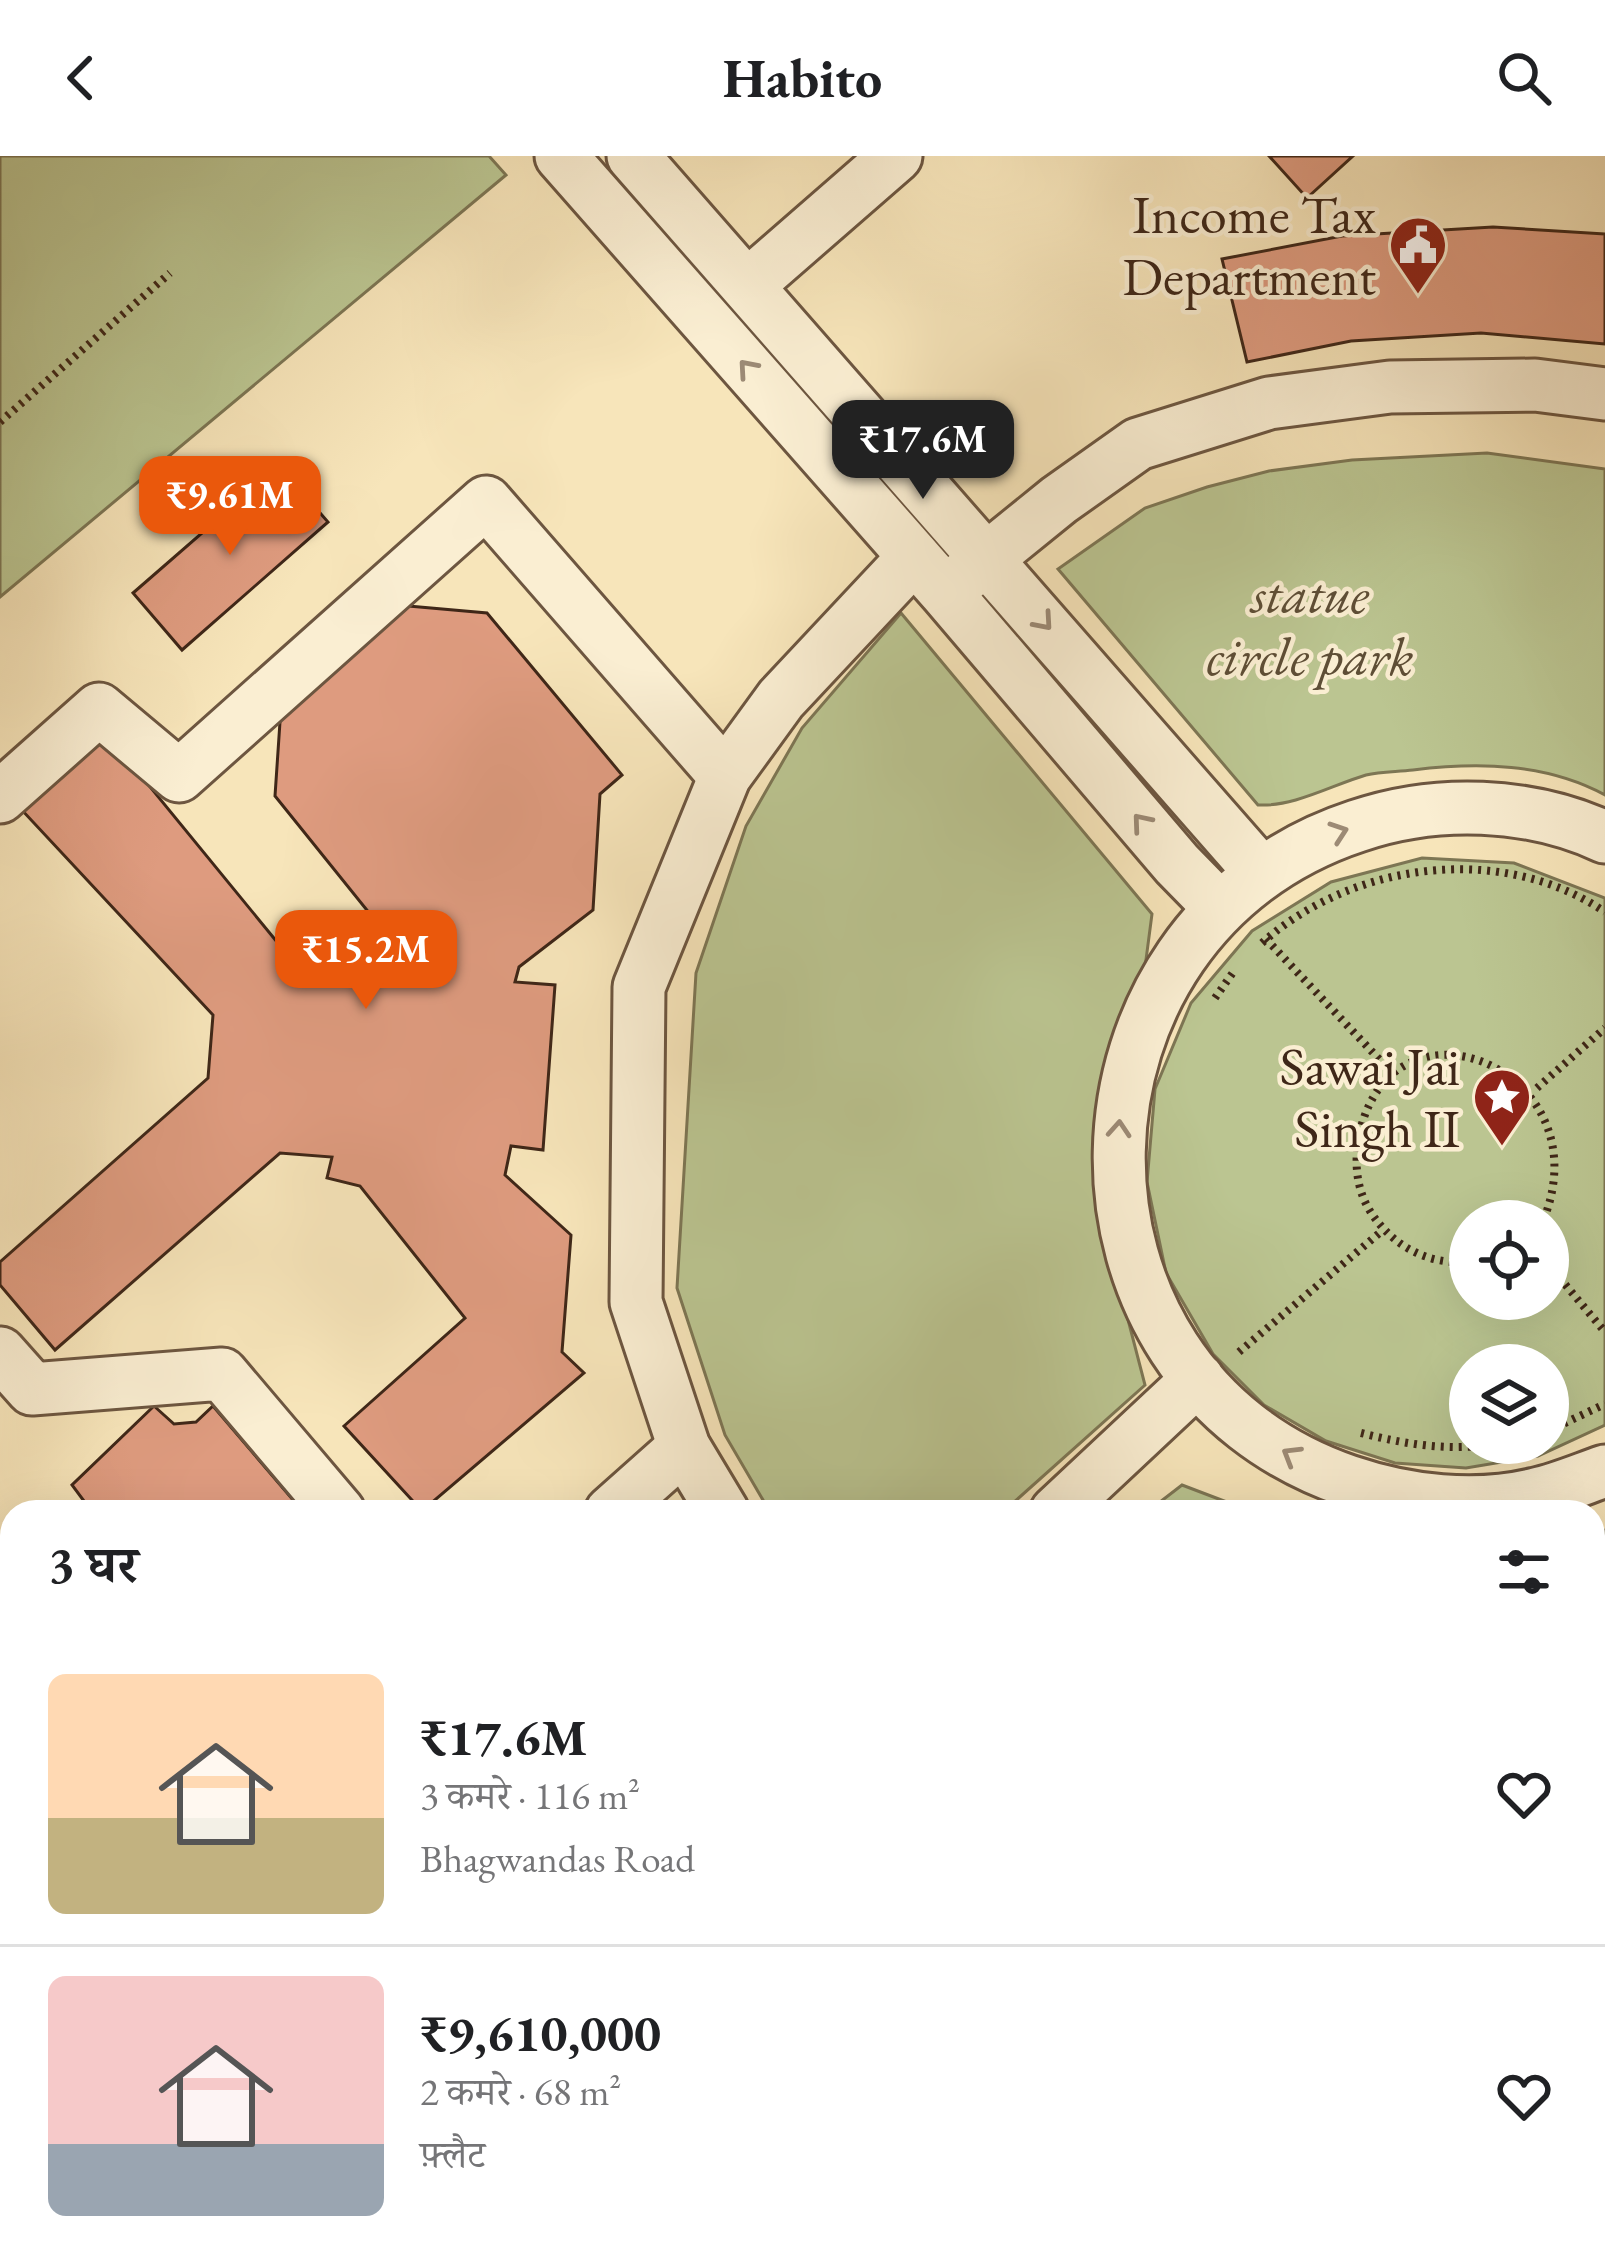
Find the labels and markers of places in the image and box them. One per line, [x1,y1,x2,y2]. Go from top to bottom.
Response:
place label: Income Tax Department [1122,179,1376,311]
public building icon: Income Tax Department [1387,214,1449,296]
pin: ₹17.6M [825,400,1021,502]
pin: ₹9.61M [132,456,328,558]
pin: ₹15.2M [268,910,464,1012]
place label: Sawai Jai Singh II [1280,1031,1460,1163]
place icon: Sawai Jai Singh II [1471,1066,1533,1148]

